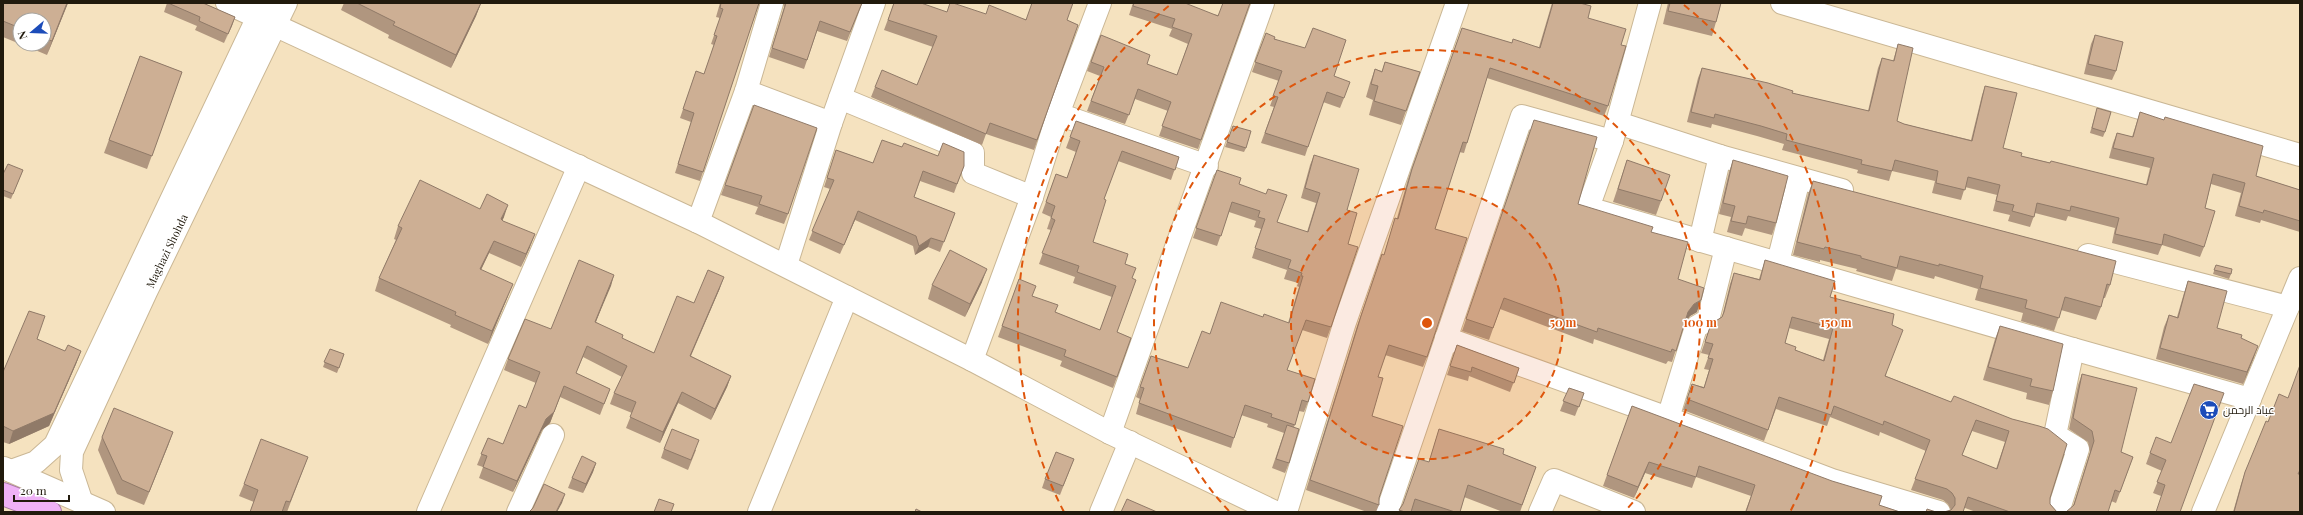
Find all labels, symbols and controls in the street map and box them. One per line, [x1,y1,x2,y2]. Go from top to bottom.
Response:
north arrow [12,12,52,52]
text: N [14,29,30,42]
street label: Maghazi Shohda [142,211,191,290]
text: 50 m [1550,314,1577,330]
text: 100 m [1683,314,1717,330]
text: 150 m [1820,314,1852,330]
centre of rings [1420,316,1434,330]
supermarket icon: عباد الرحمن [2198,399,2220,421]
place label: عباد الرحمن [2223,402,2275,417]
scale bar [14,477,69,503]
text: 20 m [20,482,47,498]

